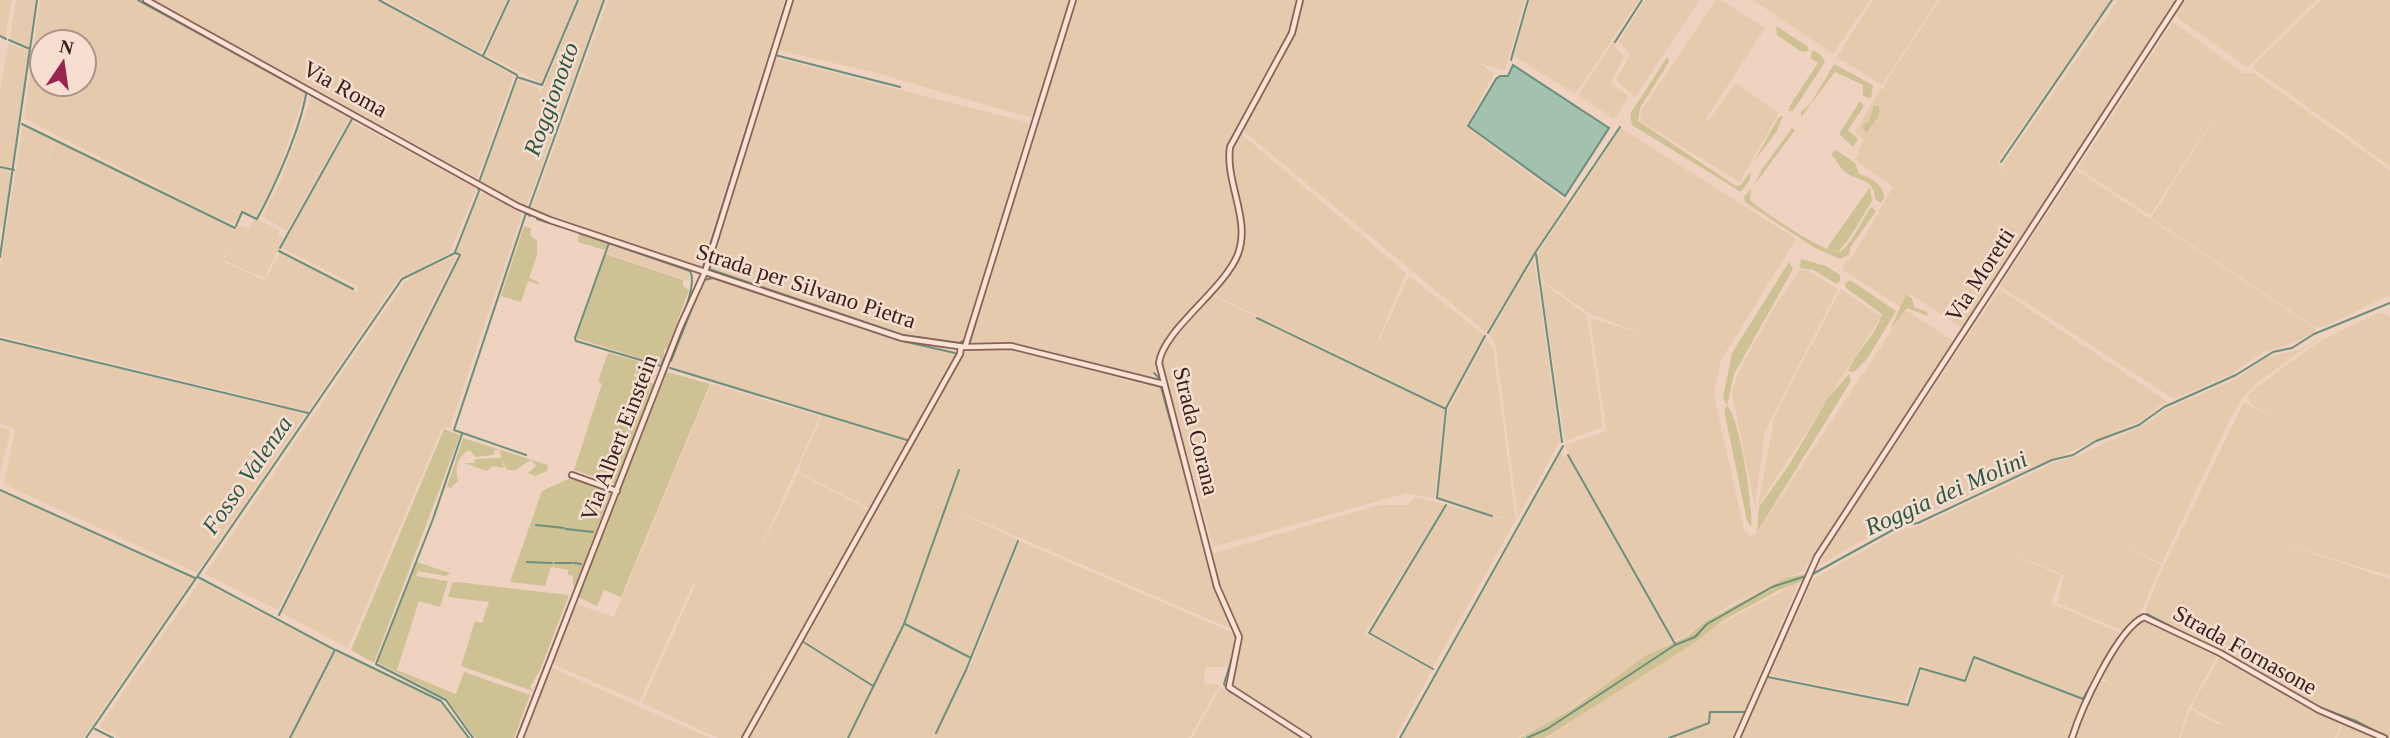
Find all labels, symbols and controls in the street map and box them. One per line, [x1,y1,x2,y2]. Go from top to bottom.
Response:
north arrow [28,28,98,98]
text: N [58,35,76,59]
water label: Roggionotto [518,39,584,160]
street label: Via Roma [298,56,392,122]
street label: Via Moretti [1940,224,2020,326]
street label: Strada per Silvano Pietra [693,239,919,333]
street label: Via Albert Einstein [576,351,662,525]
street label: Strada Corana [1168,364,1224,498]
water label: Fosso Valenza [196,411,297,540]
water label: Roggia dei Molini [1860,446,2031,541]
street label: Strada Fornasone [2169,600,2321,700]

